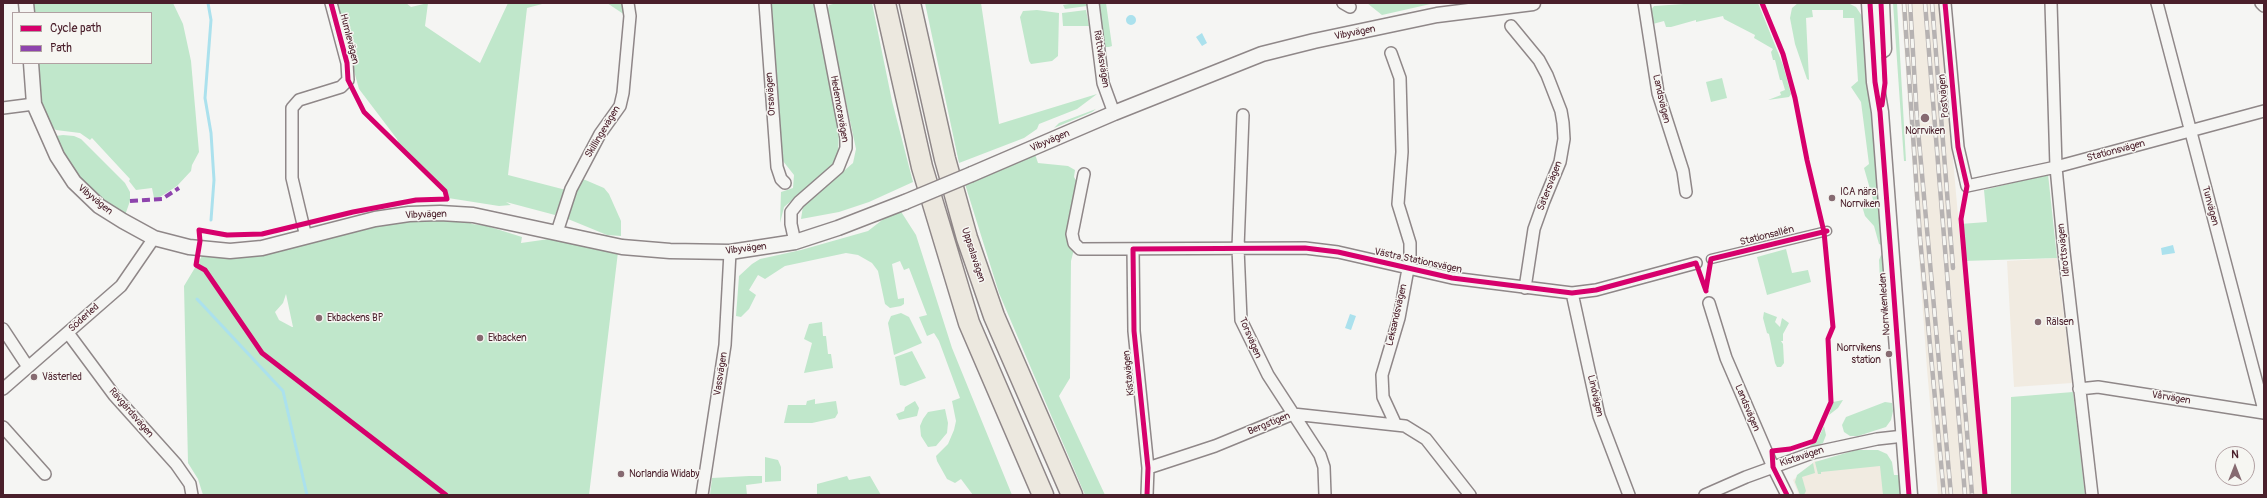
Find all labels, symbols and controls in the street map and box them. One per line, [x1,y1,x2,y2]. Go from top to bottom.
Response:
legend [12,12,152,64]
street label: Humlevägen [337,12,361,66]
text: Cycle path [50,21,101,36]
street label: Vibyvägen [1333,23,1377,43]
street label: Rättviksvägen [1091,29,1111,89]
text: Path [50,41,72,56]
street label: Orsavägen [763,72,779,116]
street label: Landsvägen [1650,73,1672,125]
street label: Postvägen [1936,74,1952,118]
street label: Hedemoravägen [827,75,851,143]
street label: Skillingevägen [583,104,623,160]
marker: Norrviken [1919,112,1931,124]
place label: Norrviken [1905,125,1945,137]
street label: Vibyvägen [1028,127,1072,155]
street label: Stationsvägen [2086,137,2146,165]
street label: Sätersvägen [1535,159,1565,213]
street label: Vibyvägen [75,182,115,218]
street label: Tunvägen [2199,185,2221,227]
place label: ICA nära Norrviken [1840,186,1880,210]
marker: ICA nära Norrviken [1827,193,1837,203]
street label: Vibyvägen [405,208,447,222]
street label: Stationsallén [1739,223,1795,249]
street label: Idrottsvägen [2055,223,2073,277]
street label: Uppsalavägen [959,226,987,284]
street label: Vibyvägen [725,241,767,257]
street label: Västra Stationsvägen [1373,246,1463,276]
street label: Norrvikenleden [1877,272,1893,336]
street label: Leksandsvägen [1384,283,1410,347]
street label: Söderled [66,301,102,335]
place label: Ekbackens BP [327,312,383,324]
marker: Ekbackens BP [314,313,324,323]
street label: Torsvägen [1236,316,1264,360]
place label: Rälsen [2046,316,2074,328]
marker: Rälsen [2033,317,2043,327]
place label: Ekbacken [488,332,527,344]
marker: Ekbacken [475,333,485,343]
place label: Norrvikens station [1837,342,1881,366]
marker: Norrvikens station [1884,349,1894,359]
street label: Kistavägen [1121,350,1137,396]
street label: Vassvägen [712,351,730,397]
place label: Västerled [42,371,82,383]
marker: Västerled [29,372,39,382]
street label: Lindvägen [1584,374,1606,418]
street label: Landsvägen [1732,383,1762,433]
street label: Rävgärdsvägen [106,386,156,440]
street label: Vårvägen [2151,389,2191,407]
street label: Bergstigen [1246,410,1292,438]
street label: Kistavägen [1778,444,1826,470]
north arrow [2215,446,2255,486]
text: N [2231,448,2239,461]
place label: Norlandia Widaby [629,468,700,480]
marker: Norlandia Widaby [616,469,626,479]

